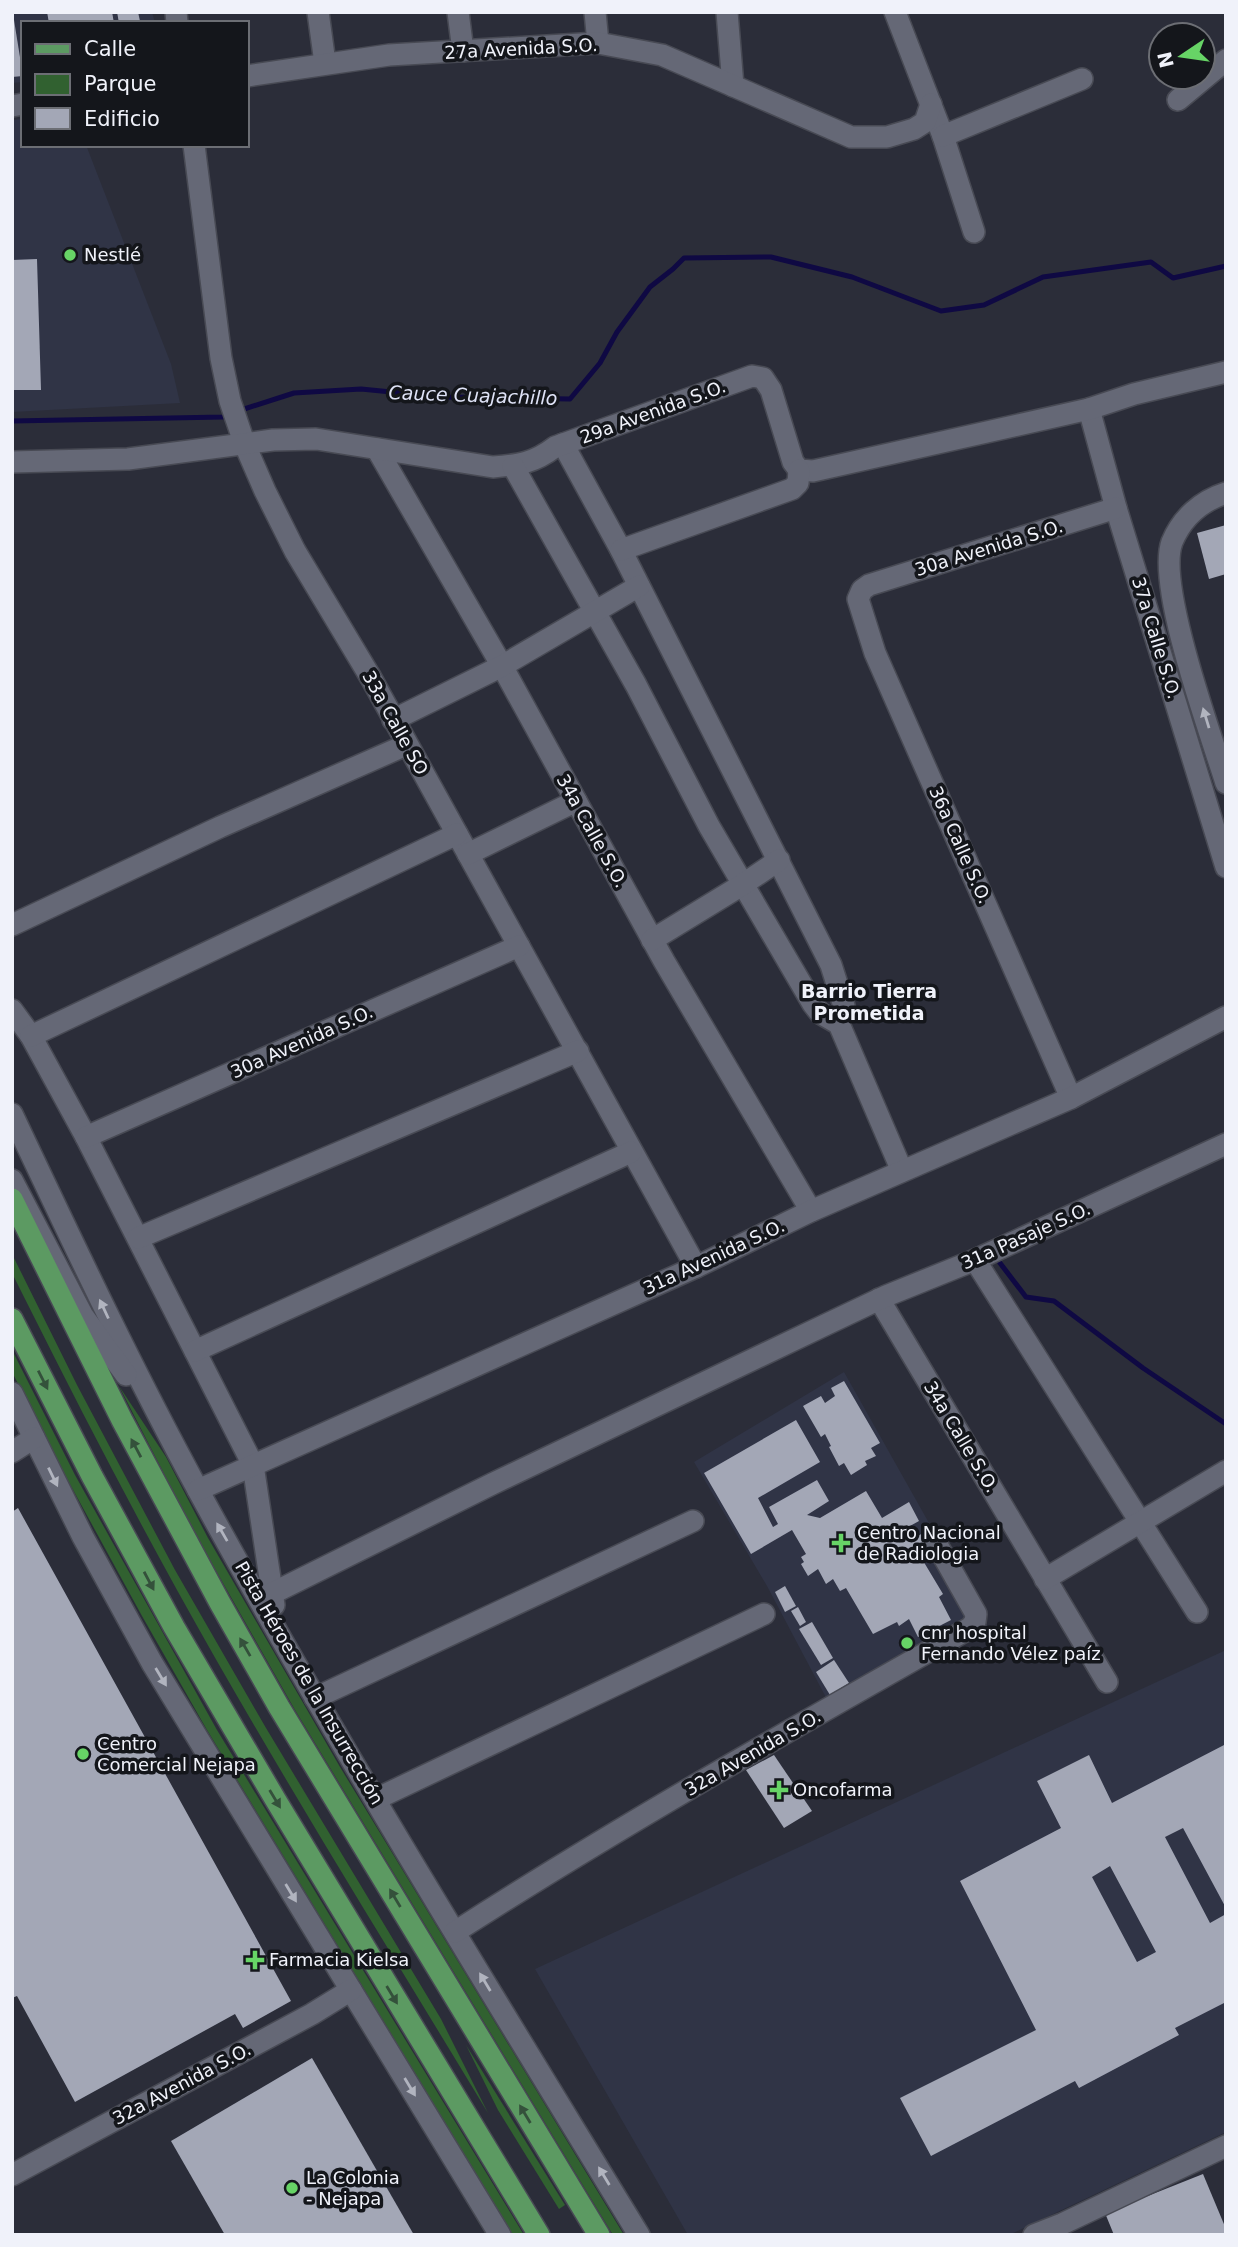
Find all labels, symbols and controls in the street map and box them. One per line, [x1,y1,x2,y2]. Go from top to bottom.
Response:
legend [21,21,248,147]
north arrow [1147,21,1217,91]
street label: 27a Avenida S.O. [444,34,598,63]
text: Calle [84,37,136,61]
text: N [1153,50,1178,70]
text: Parque [84,72,156,96]
text: Edificio [84,107,160,131]
place label: Nestlé [84,244,141,265]
marker: Nestlé [62,247,78,263]
street label: 29a Avenida S.O. [577,375,729,448]
water label: Cauce Cuajachillo [388,381,558,409]
street label: 30a Avenida S.O. [912,515,1065,580]
street label: 37a Calle S.O. [1128,574,1185,701]
street label: 33a Calle SO [358,667,433,778]
one-way arrow [1200,707,1210,728]
street label: 34a Calle S.O. [553,770,632,891]
street label: 36a Calle S.O. [925,783,996,907]
district label: Barrio Tierra Prometida [801,980,937,1024]
street label: 30a Avenida S.O. [227,1001,376,1082]
street label: 31a Pasaje S.O. [958,1198,1094,1273]
street label: 31a Avenida S.O. [640,1215,788,1299]
one-way arrow [98,1299,110,1319]
one-way arrow [38,1370,49,1390]
street label: 34a Calle S.O. [920,1377,1003,1496]
one-way arrow [131,1438,142,1458]
one-way arrow [48,1467,59,1487]
one-way arrow [216,1522,228,1542]
place label: Centro Nacional de Radiologia [857,1522,1001,1564]
marker: Centro Nacional de Radiologia [831,1533,851,1553]
street label: Pista Héroes de la Insurrección [231,1557,388,1808]
one-way arrow [144,1571,155,1591]
place label: cnr hospital Fernando Vélez paíz [921,1622,1101,1664]
marker: cnr hospital Fernando Vélez paíz [899,1635,915,1651]
one-way arrow [239,1638,251,1657]
one-way arrow [155,1667,167,1686]
street label: 32a Avenida S.O. [681,1705,824,1800]
place label: Centro Comercial Nejapa [97,1733,256,1775]
marker: Centro Comercial Nejapa [75,1746,91,1762]
place label: Oncofarma [793,1779,893,1800]
marker: Oncofarma [771,1782,787,1798]
one-way arrow [269,1790,281,1809]
one-way arrow [285,1883,298,1902]
one-way arrow [389,1889,401,1908]
place label: Farmacia Kielsa [269,1949,409,1970]
marker: Farmacia Kielsa [247,1952,263,1968]
one-way arrow [479,1972,492,1992]
one-way arrow [386,1985,399,2004]
street label: 32a Avenida S.O. [109,2038,254,2129]
one-way arrow [403,2077,416,2096]
one-way arrow [519,2104,532,2123]
place label: La Colonia - Nejapa [306,2167,400,2209]
one-way arrow [597,2167,610,2186]
marker: La Colonia - Nejapa [284,2180,300,2196]

